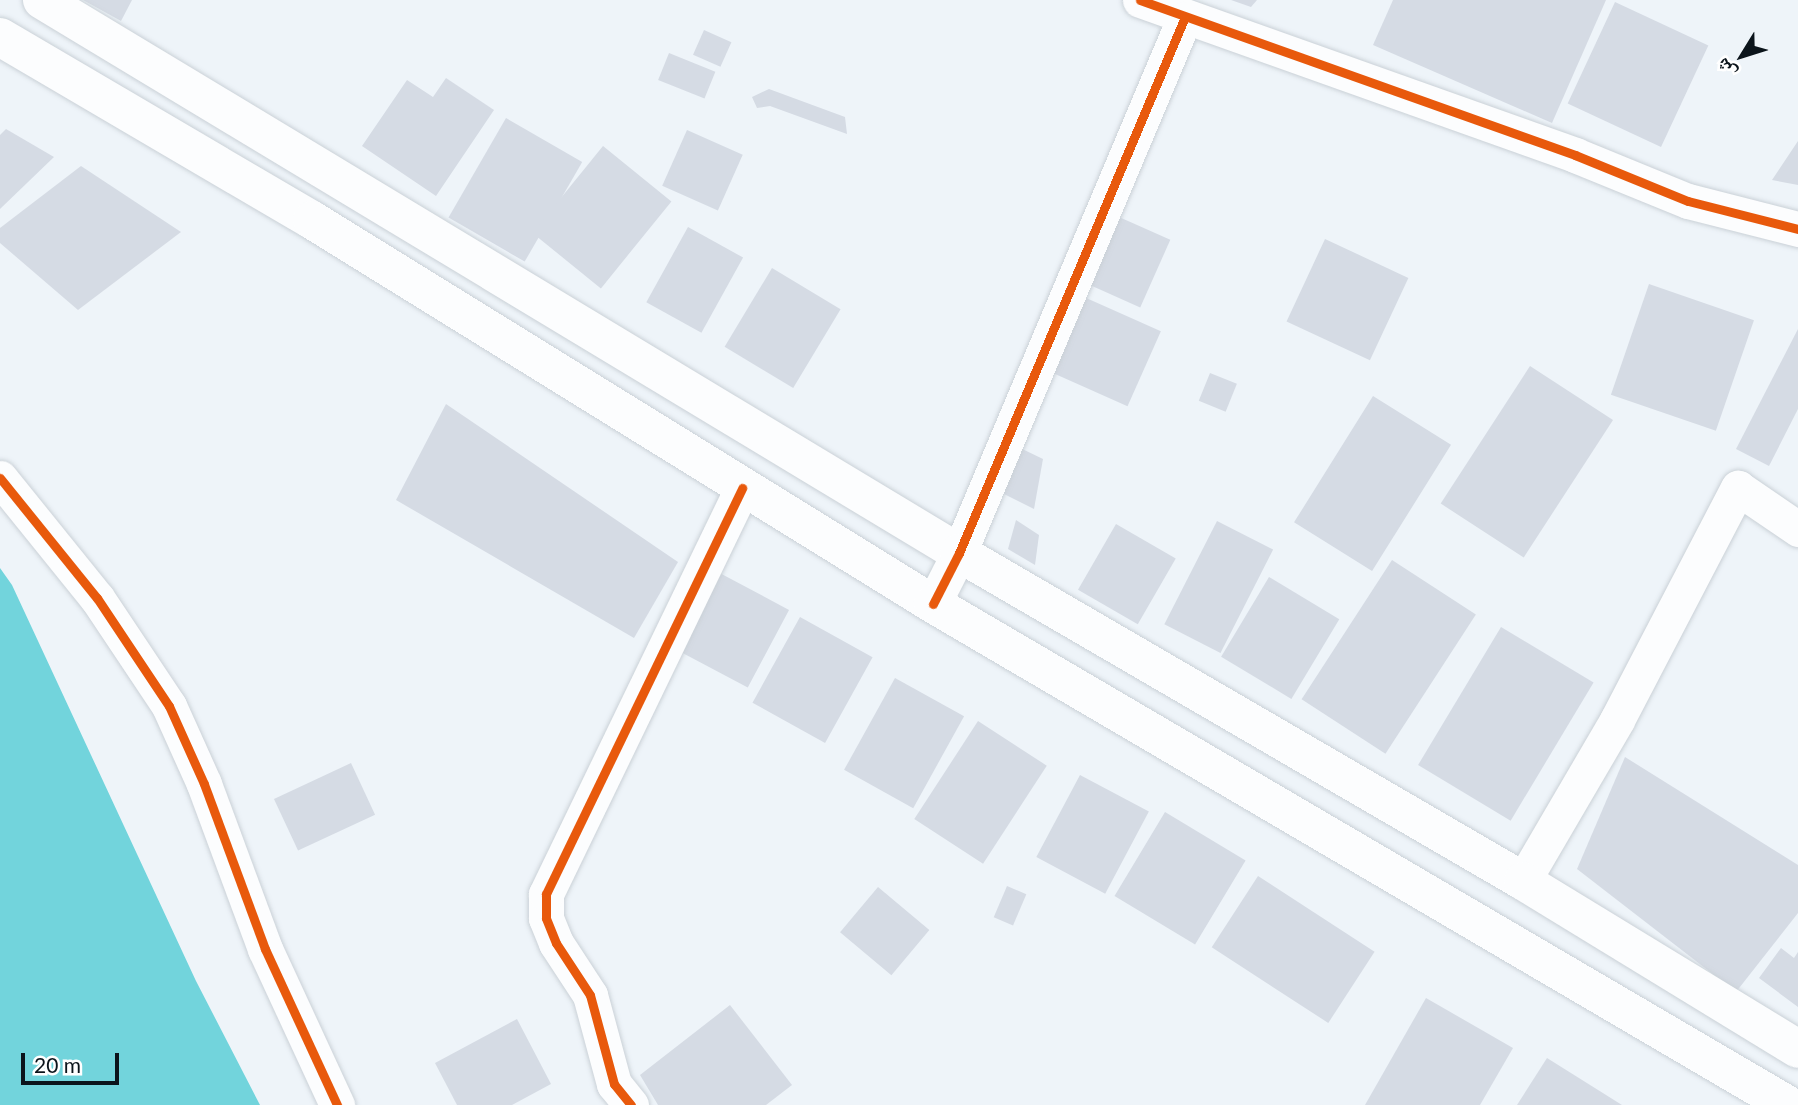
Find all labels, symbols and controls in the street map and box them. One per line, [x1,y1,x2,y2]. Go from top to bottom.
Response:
north arrow [1707,21,1777,91]
text: ش [1710,54,1740,84]
scale bar [24,1038,122,1082]
text: 20 m [34,1052,81,1077]

